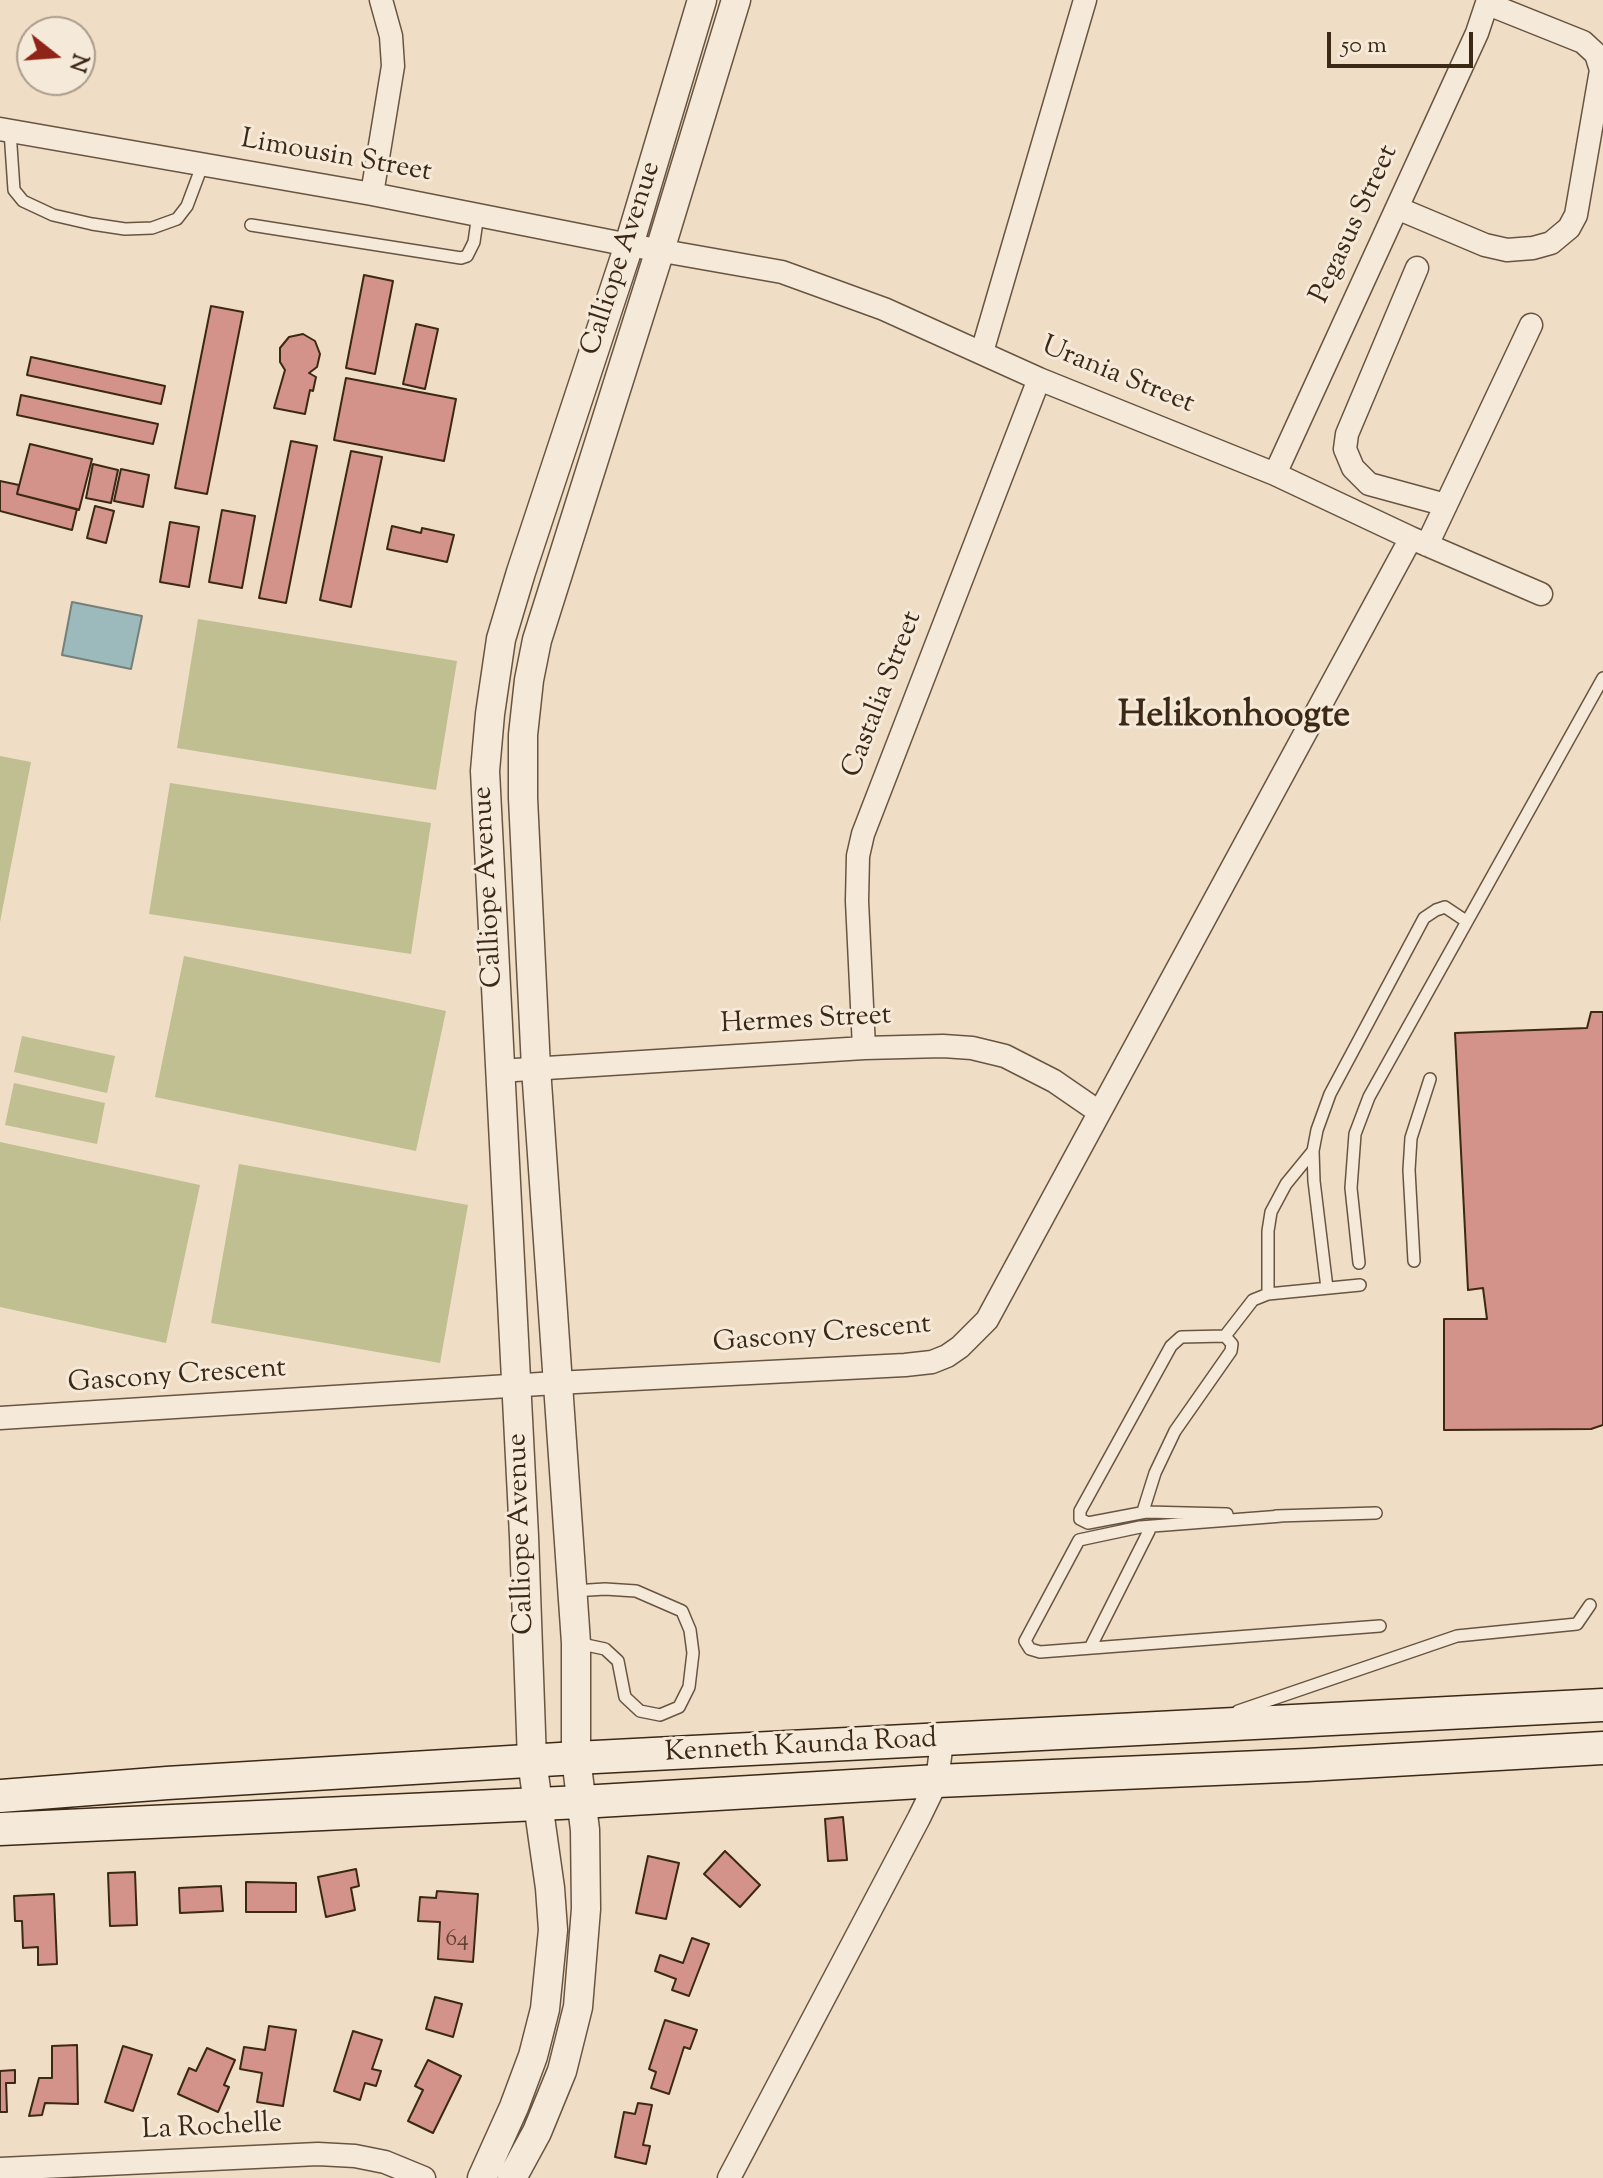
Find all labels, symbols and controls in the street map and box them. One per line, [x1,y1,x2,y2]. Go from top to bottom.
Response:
north arrow [16,16,96,96]
scale bar [1331,16,1477,66]
text: 50 m [1341,29,1387,63]
text: N [59,49,95,76]
street label: Limousin Street [238,125,434,191]
street label: Pegasus Street [1305,141,1407,309]
street label: Calliope Avenue [576,158,670,360]
street label: Urania Street [1036,331,1198,423]
street label: Castalia Street [837,607,931,783]
district label: Helikonhoogte [1118,697,1350,741]
street label: Calliope Avenue [468,785,512,989]
street label: Hermes Street [720,1001,892,1043]
street label: Gascony Crescent [712,1310,932,1362]
street label: Gascony Crescent [67,1354,287,1402]
street label: Calliope Avenue [503,1433,543,1635]
street label: Kenneth Kaunda Road [664,1724,938,1772]
house number: 64 [445,1927,469,1955]
street label: La Rochelle [141,2109,283,2149]

